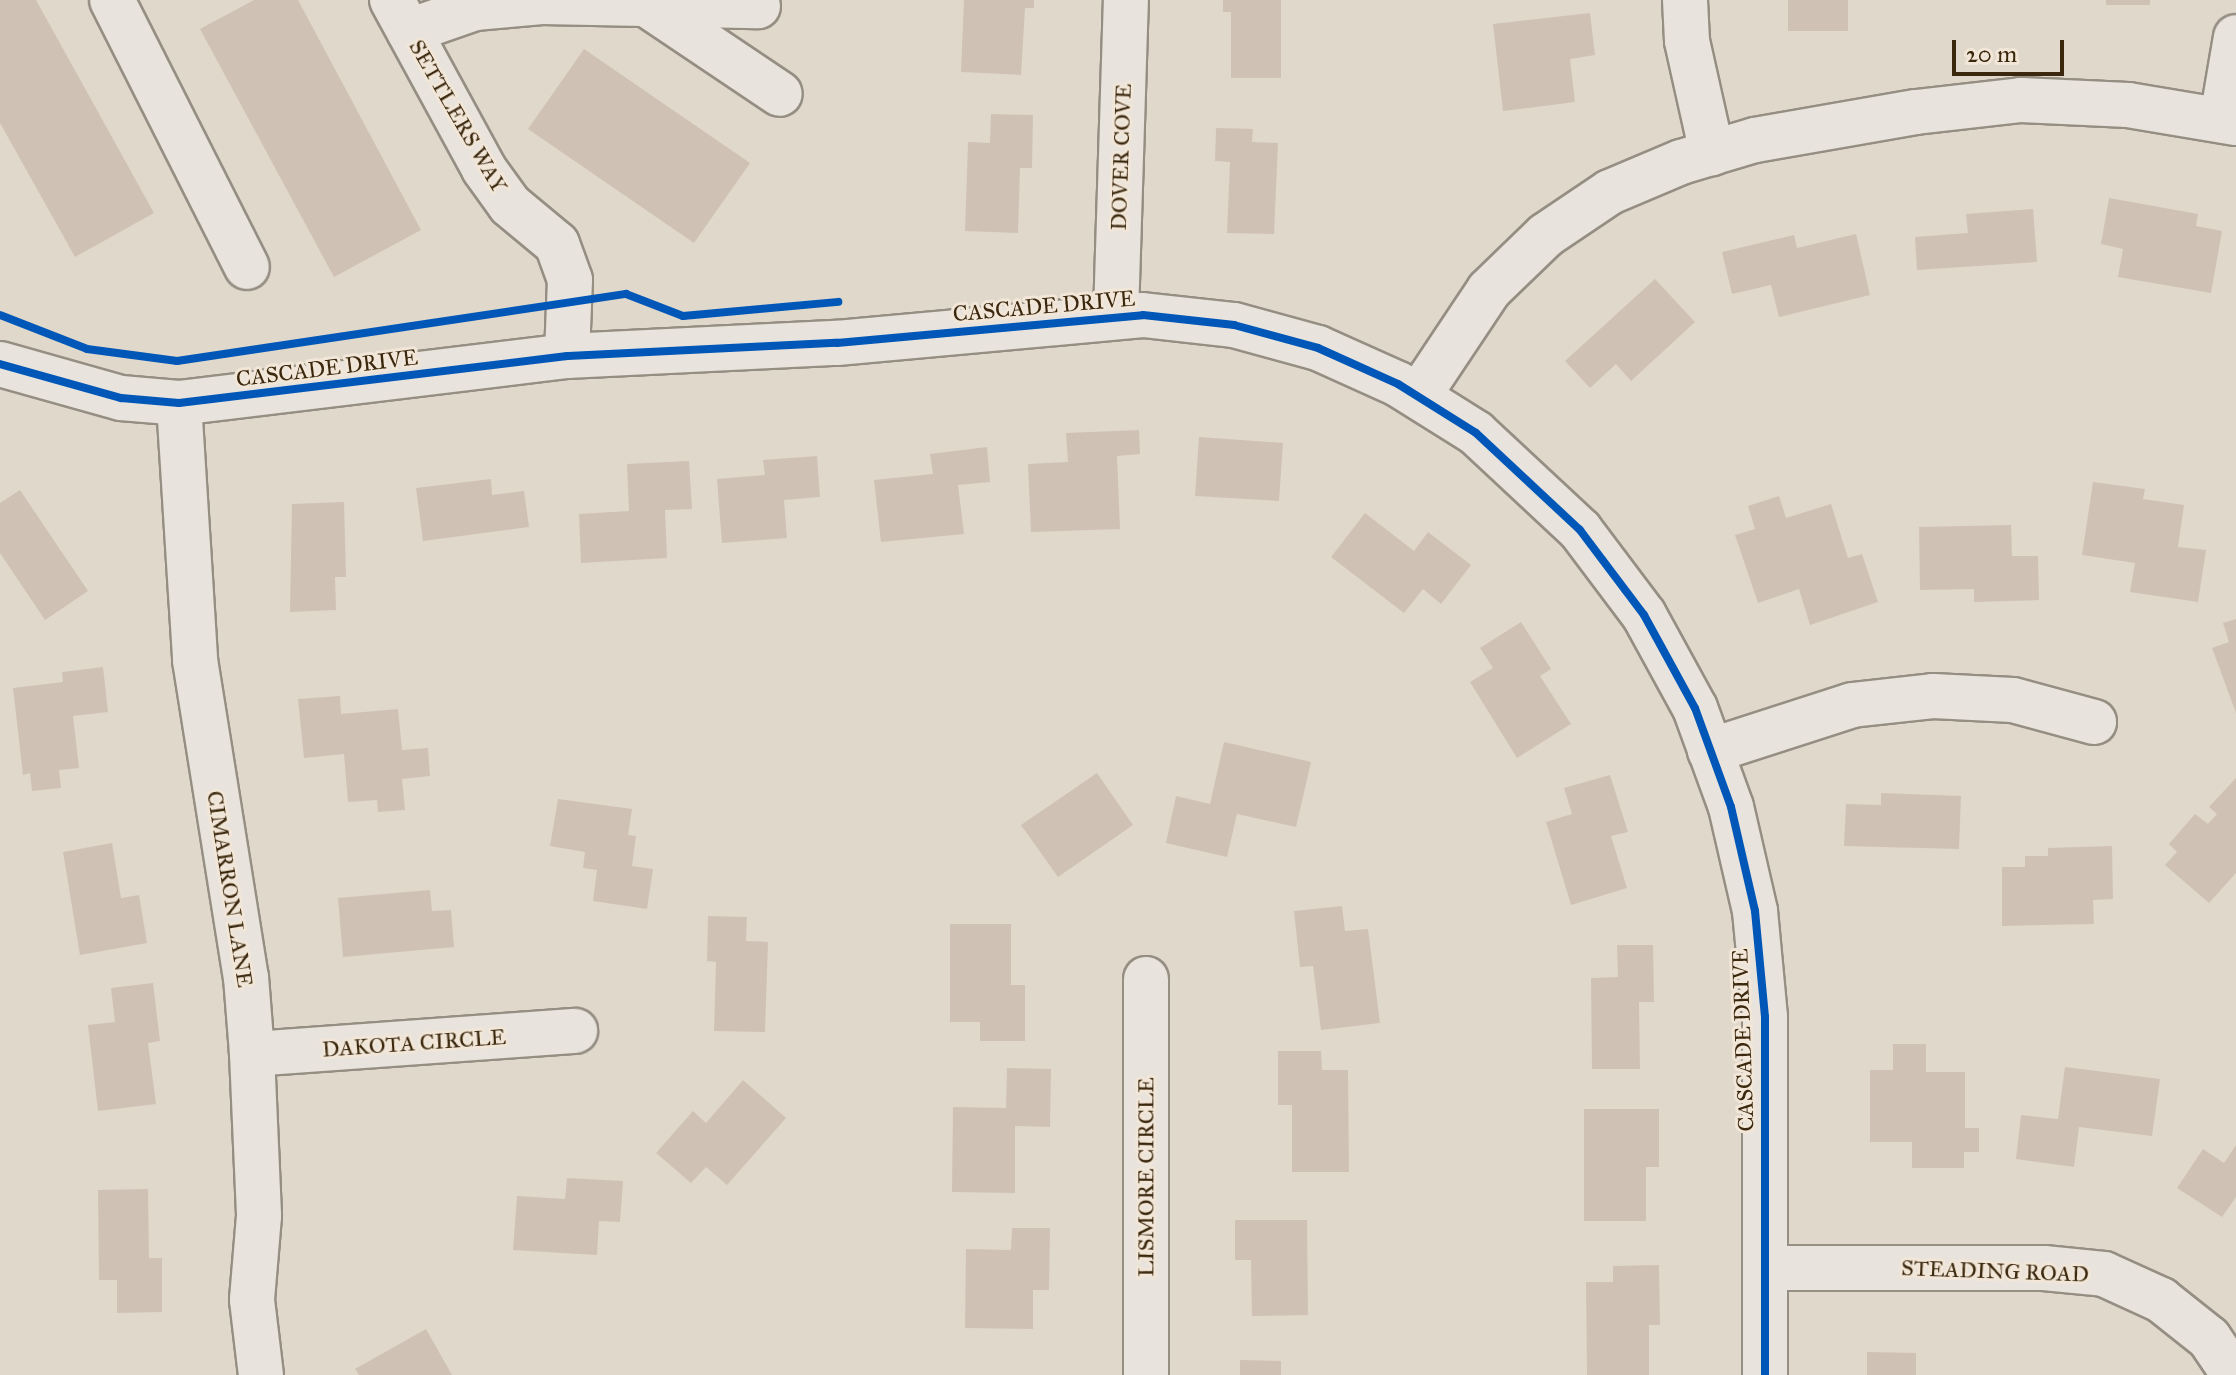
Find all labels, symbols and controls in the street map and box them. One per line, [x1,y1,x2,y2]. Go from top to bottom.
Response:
scale bar [1956,24,2068,74]
street label: SETTLERS WAY [404,35,512,197]
text: 20 m [1966,39,2017,69]
street label: DOVER COVE [1105,83,1137,231]
street label: CASCADE DRIVE [952,285,1136,327]
street label: CASCADE DRIVE [235,344,419,392]
street label: CIMARRON LANE [201,789,259,989]
street label: CASCADE DRIVE [1727,948,1759,1132]
street label: DAKOTA CIRCLE [321,1023,507,1063]
street label: LISMORE CIRCLE [1133,1077,1159,1277]
street label: STEADING ROAD [1901,1255,2089,1287]

